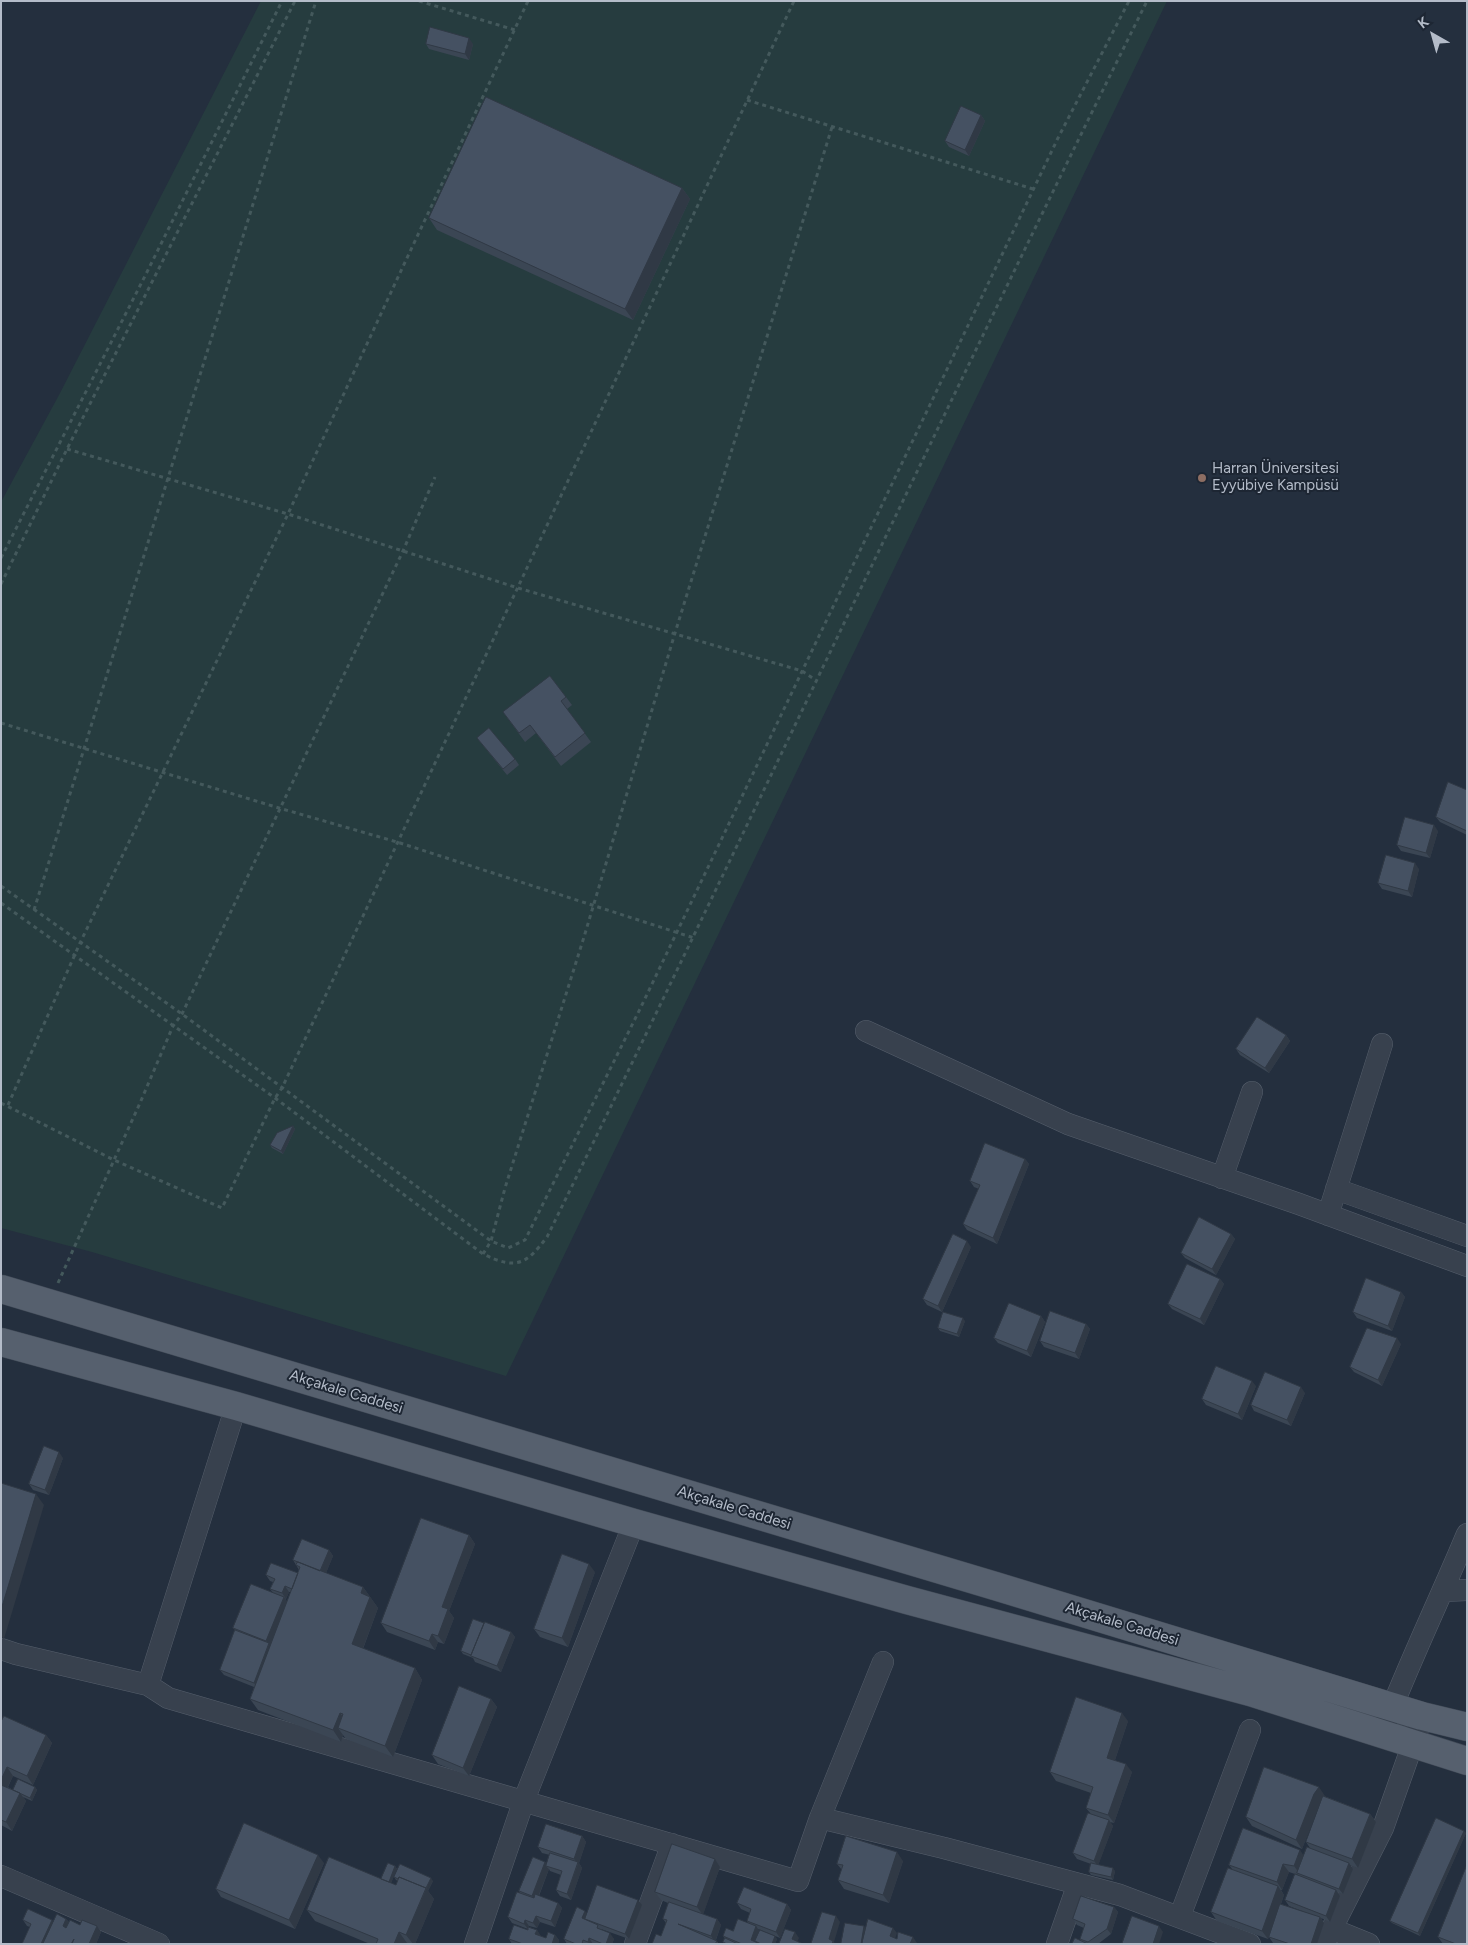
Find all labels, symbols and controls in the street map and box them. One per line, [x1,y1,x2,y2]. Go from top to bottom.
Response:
north arrow [1408,10,1458,60]
text: K [1415,13,1432,32]
place label: Harran Üniversitesi Eyyübiye Kampüsü [1212,460,1339,495]
marker: Harran Üniversitesi Eyyübiye Kampüsü [1196,472,1208,484]
street label: Akçakale Caddesi [287,1366,405,1418]
street label: Akçakale Caddesi [675,1482,793,1534]
street label: Akçakale Caddesi [1063,1598,1181,1650]

